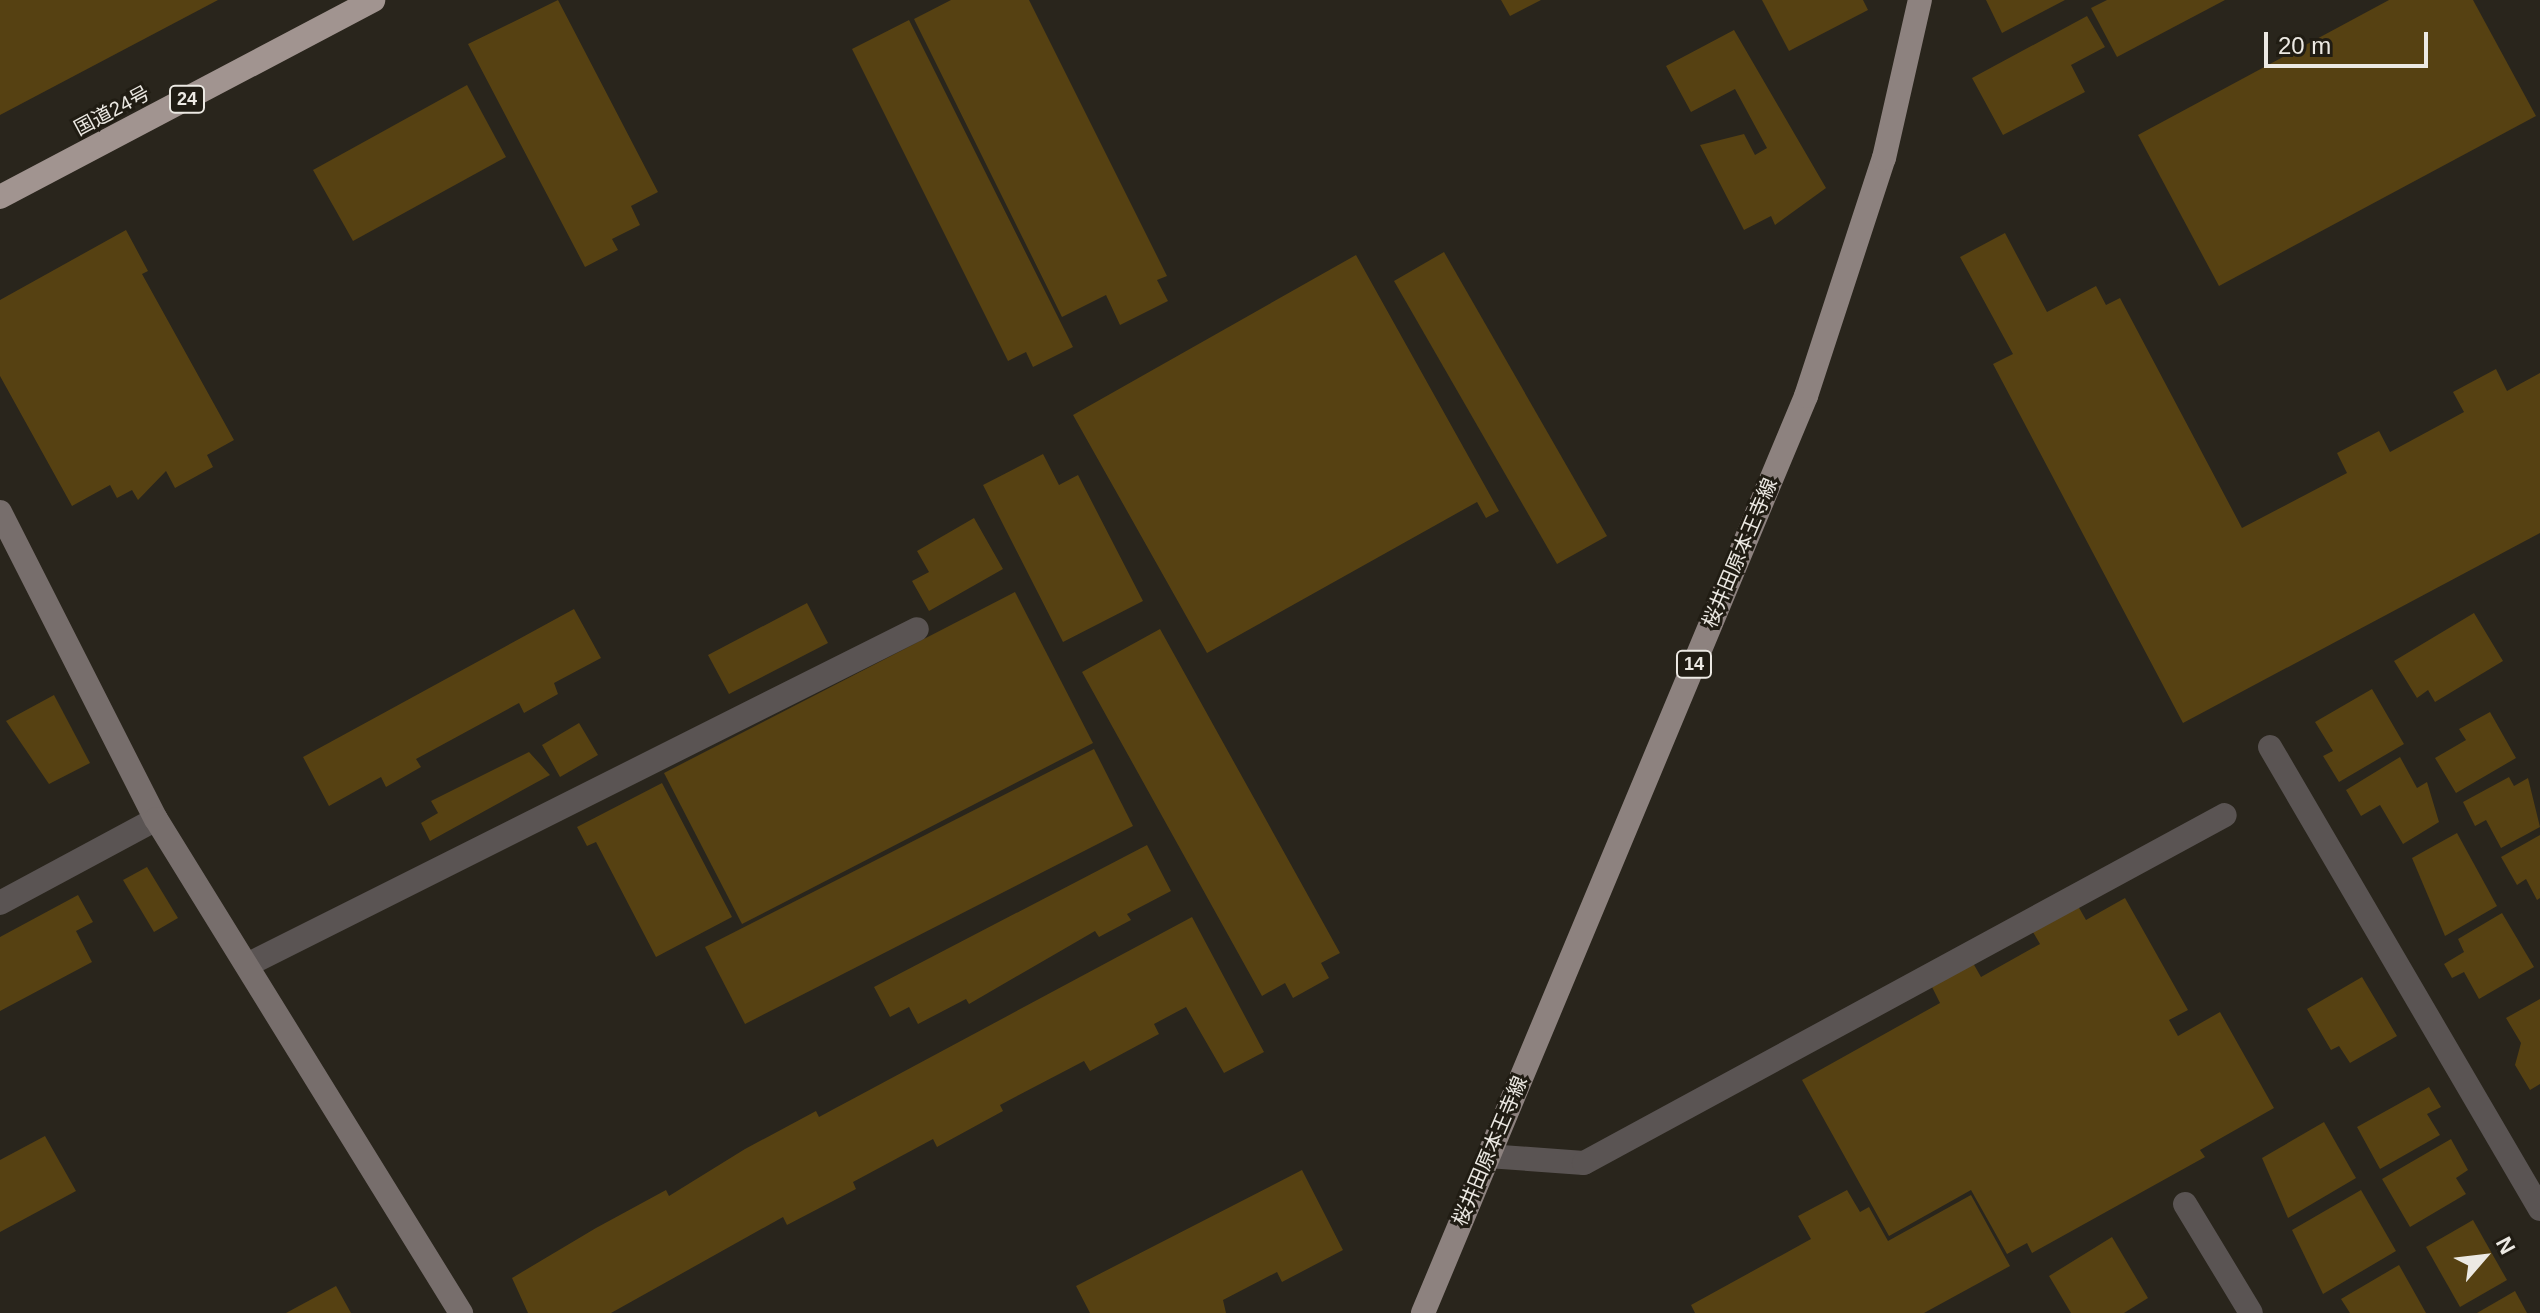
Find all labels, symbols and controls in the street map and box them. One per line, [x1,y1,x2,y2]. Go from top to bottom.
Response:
scale bar [2268,16,2432,66]
text: 20 m [2278,32,2331,59]
street label: 国道24号 [70,81,154,141]
road number: 24 [167,85,207,113]
street label: 桜井田原本王寺線 [1698,475,1782,631]
road number: 14 [1674,650,1714,678]
street label: 桜井田原本王寺線 [1448,1073,1532,1229]
north arrow [2444,1217,2524,1297]
text: N [2491,1233,2520,1258]

